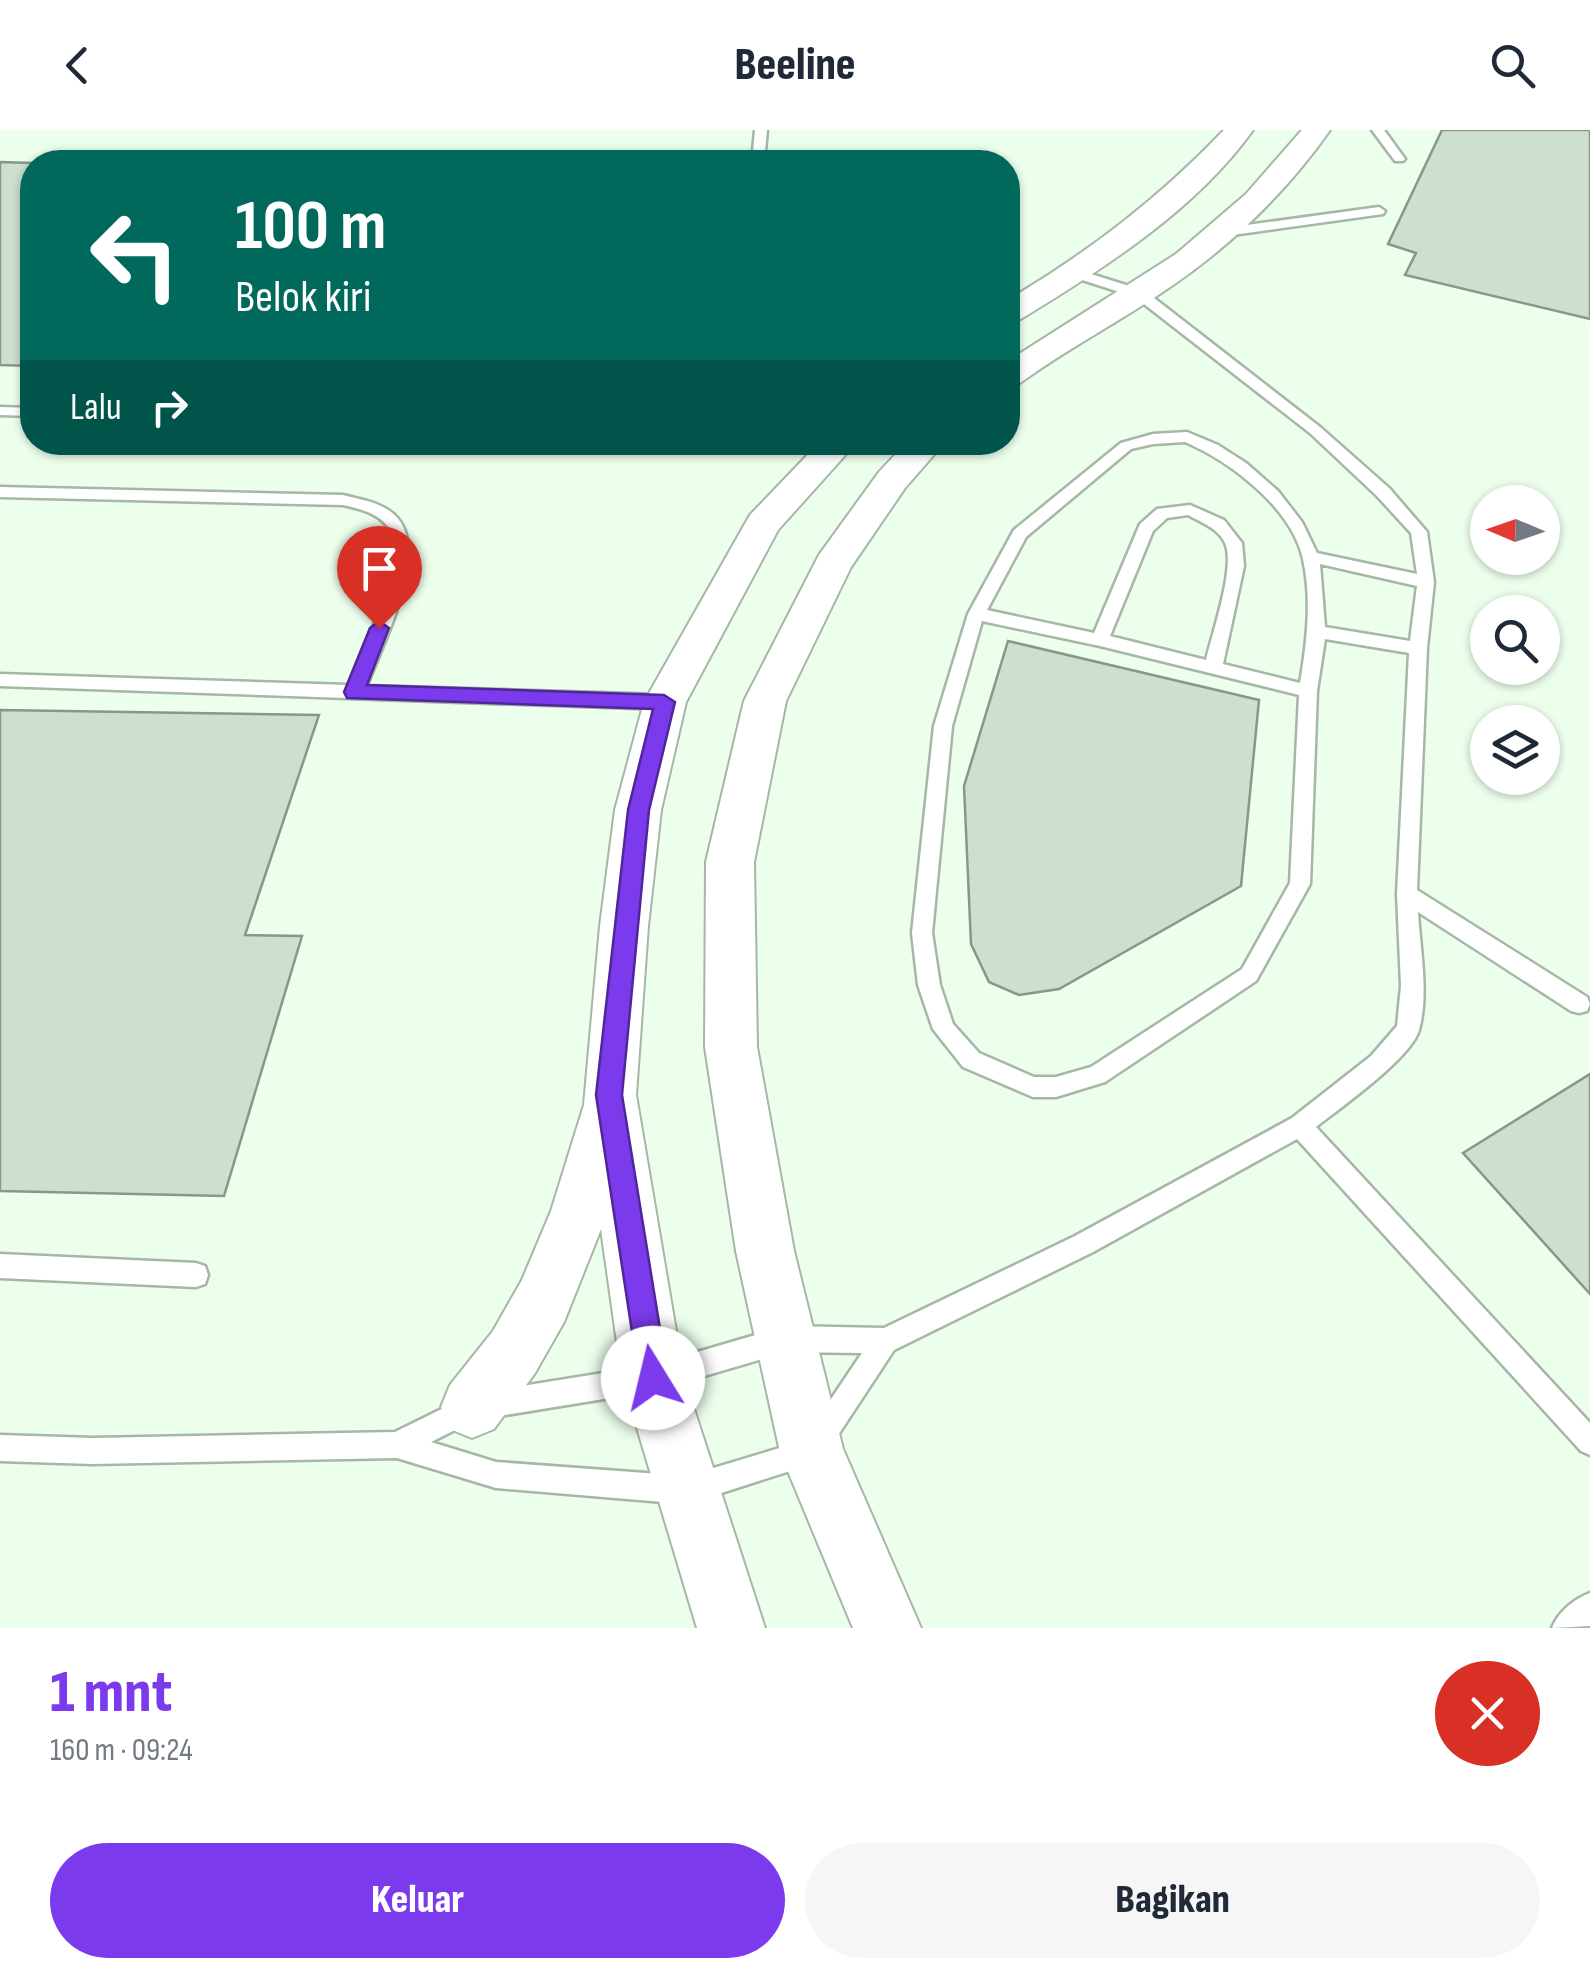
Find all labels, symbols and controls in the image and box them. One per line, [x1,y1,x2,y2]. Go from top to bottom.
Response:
icon: back [50,38,105,93]
text: Beeline [734,38,856,93]
icon: search [1485,38,1540,93]
text: 100 m [235,185,386,269]
icon: left [70,190,200,320]
text: Belok kiri [235,270,371,325]
icon: right [142,380,197,435]
text: Lalu [70,385,122,430]
north arrow [1470,485,1560,575]
map controls [1470,485,1560,795]
pin [337,526,422,629]
icon: arrive [352,541,407,596]
button: search [1470,595,1560,685]
button: layers [1470,705,1560,795]
position arrow [601,1326,705,1430]
text: 1 mnt [50,1657,172,1729]
button: close [1435,1661,1540,1766]
text: 160 m · 09:24 [50,1731,193,1770]
button: Keluar [50,1843,785,1958]
button: Bagikan [805,1843,1540,1958]

